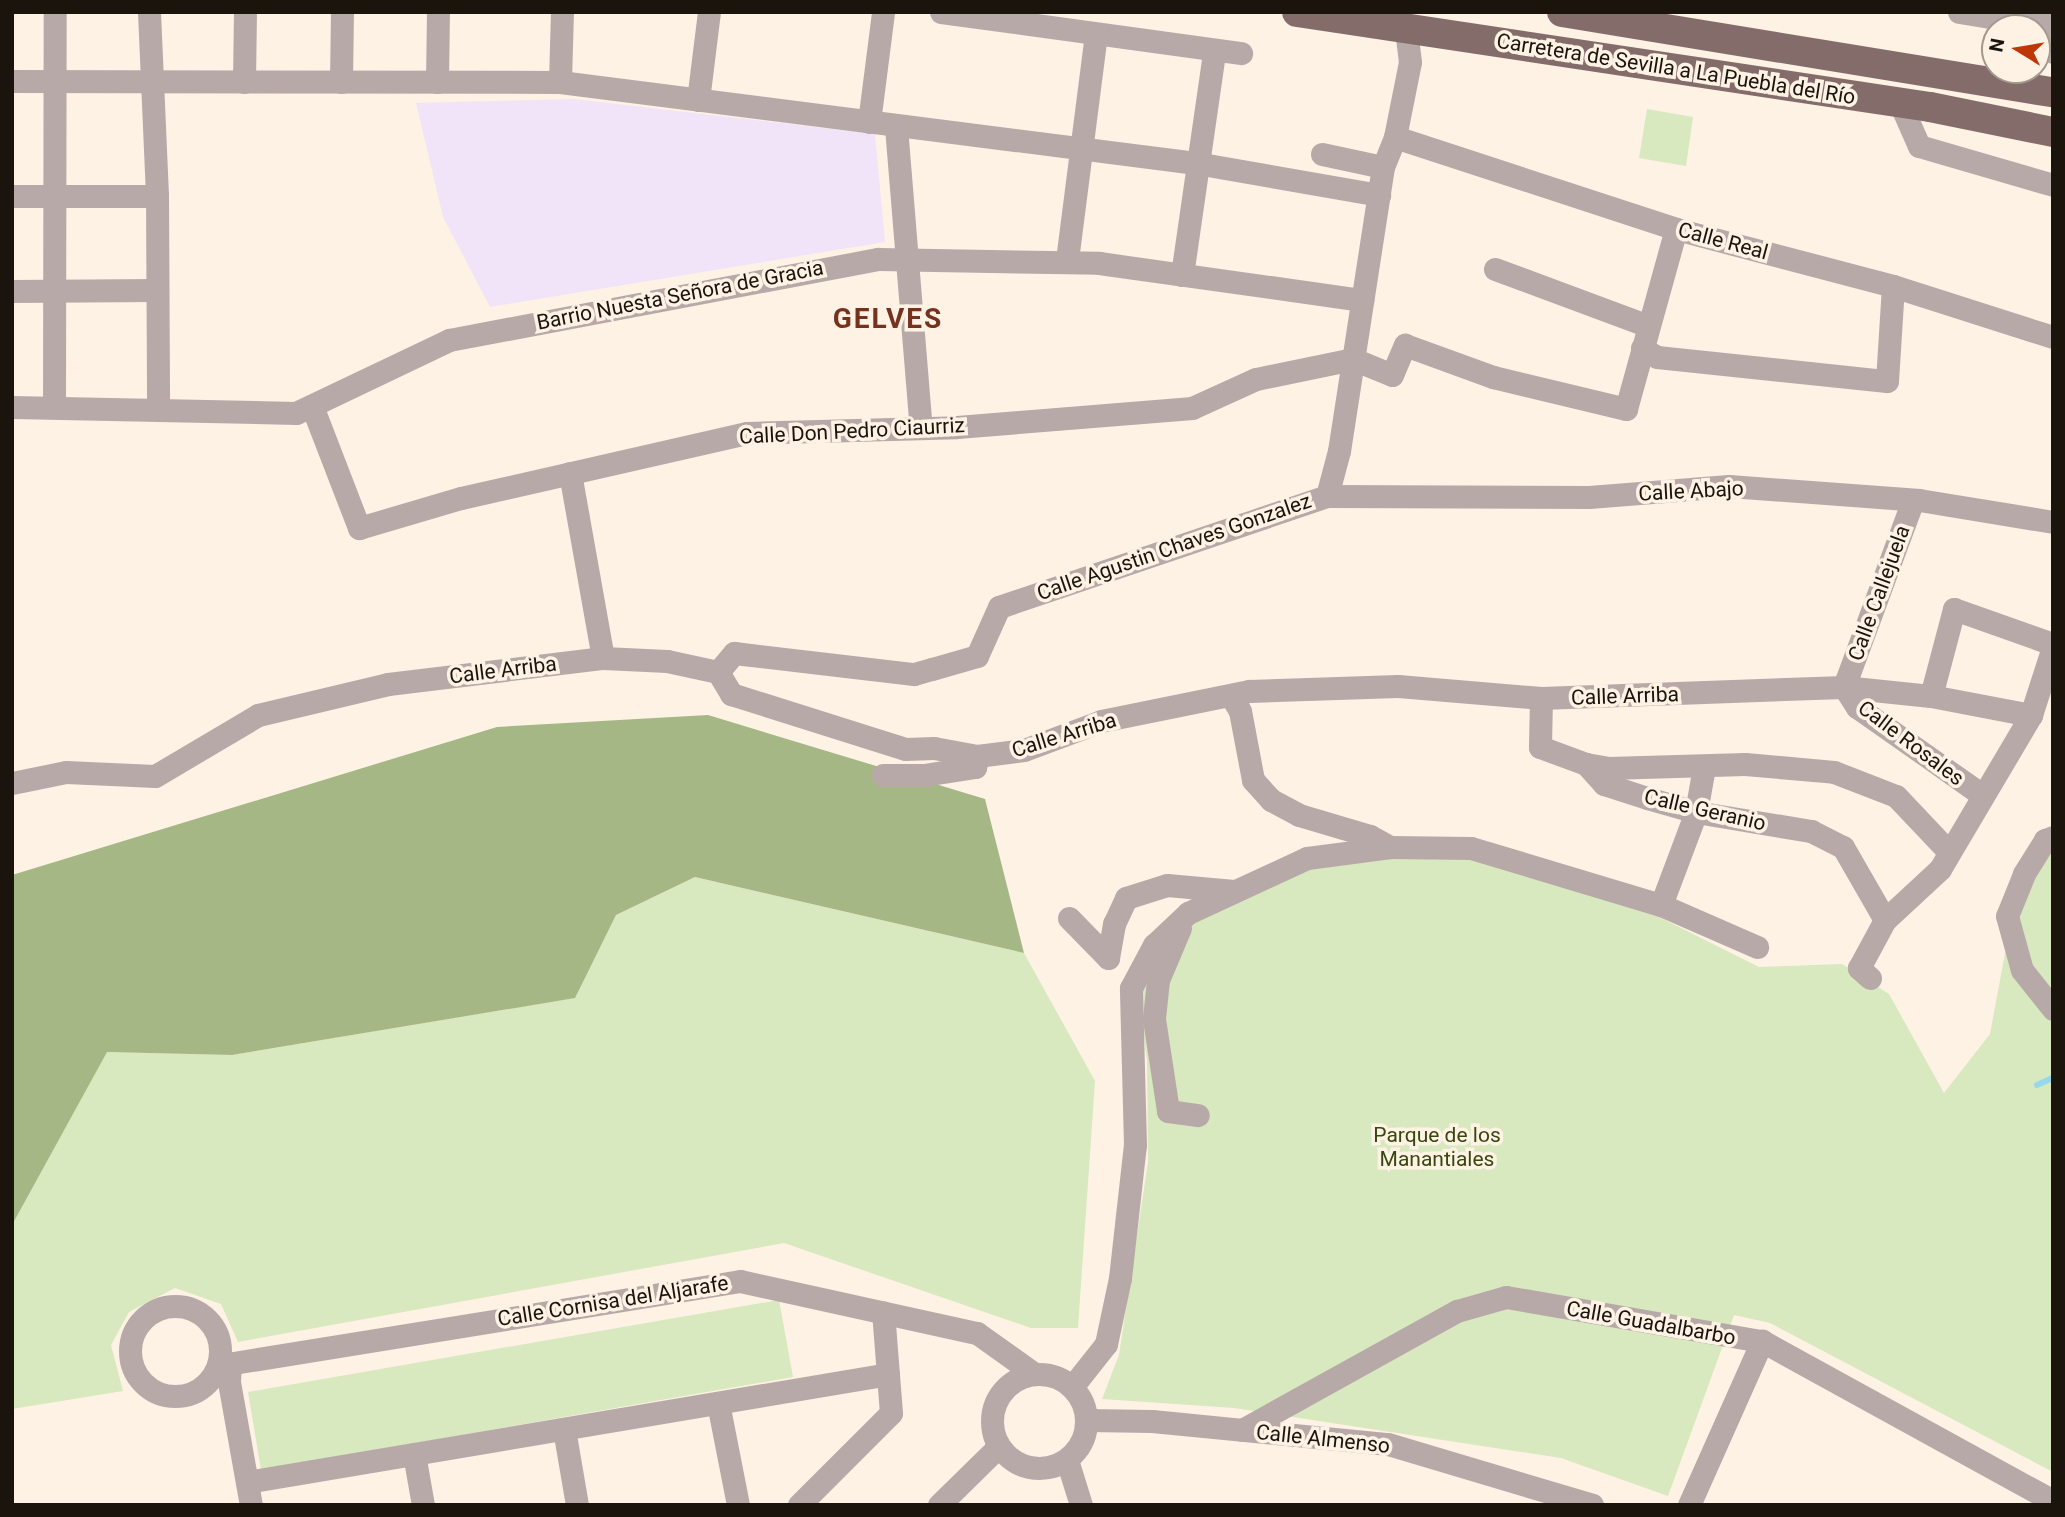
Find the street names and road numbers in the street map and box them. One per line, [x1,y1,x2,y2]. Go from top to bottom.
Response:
street label: Carretera de Sevilla a La Puebla del Río [1495,28,1857,110]
street label: Calle Real [1675,217,1771,265]
street label: Barrio Nuesta Señora de Gracia [534,255,826,335]
street label: Calle Don Pedro Ciaurriz [739,413,965,449]
street label: Calle Abajo [1638,476,1744,506]
street label: Calle Agustin Chaves Gonzalez [1034,488,1314,606]
street label: Calle Callejuela [1843,522,1915,664]
street label: Calle Arriba [448,651,558,689]
street label: Calle Arriba [1571,682,1679,710]
street label: Calle Rosales [1853,695,1969,791]
street label: Calle Arriba [1009,707,1119,763]
street label: Calle Geranio [1642,784,1768,836]
street label: Calle Cornisa del Aljarafe [496,1270,730,1332]
street label: Calle Guadalbarbo [1564,1296,1738,1350]
street label: Calle Almenso [1255,1419,1391,1459]

